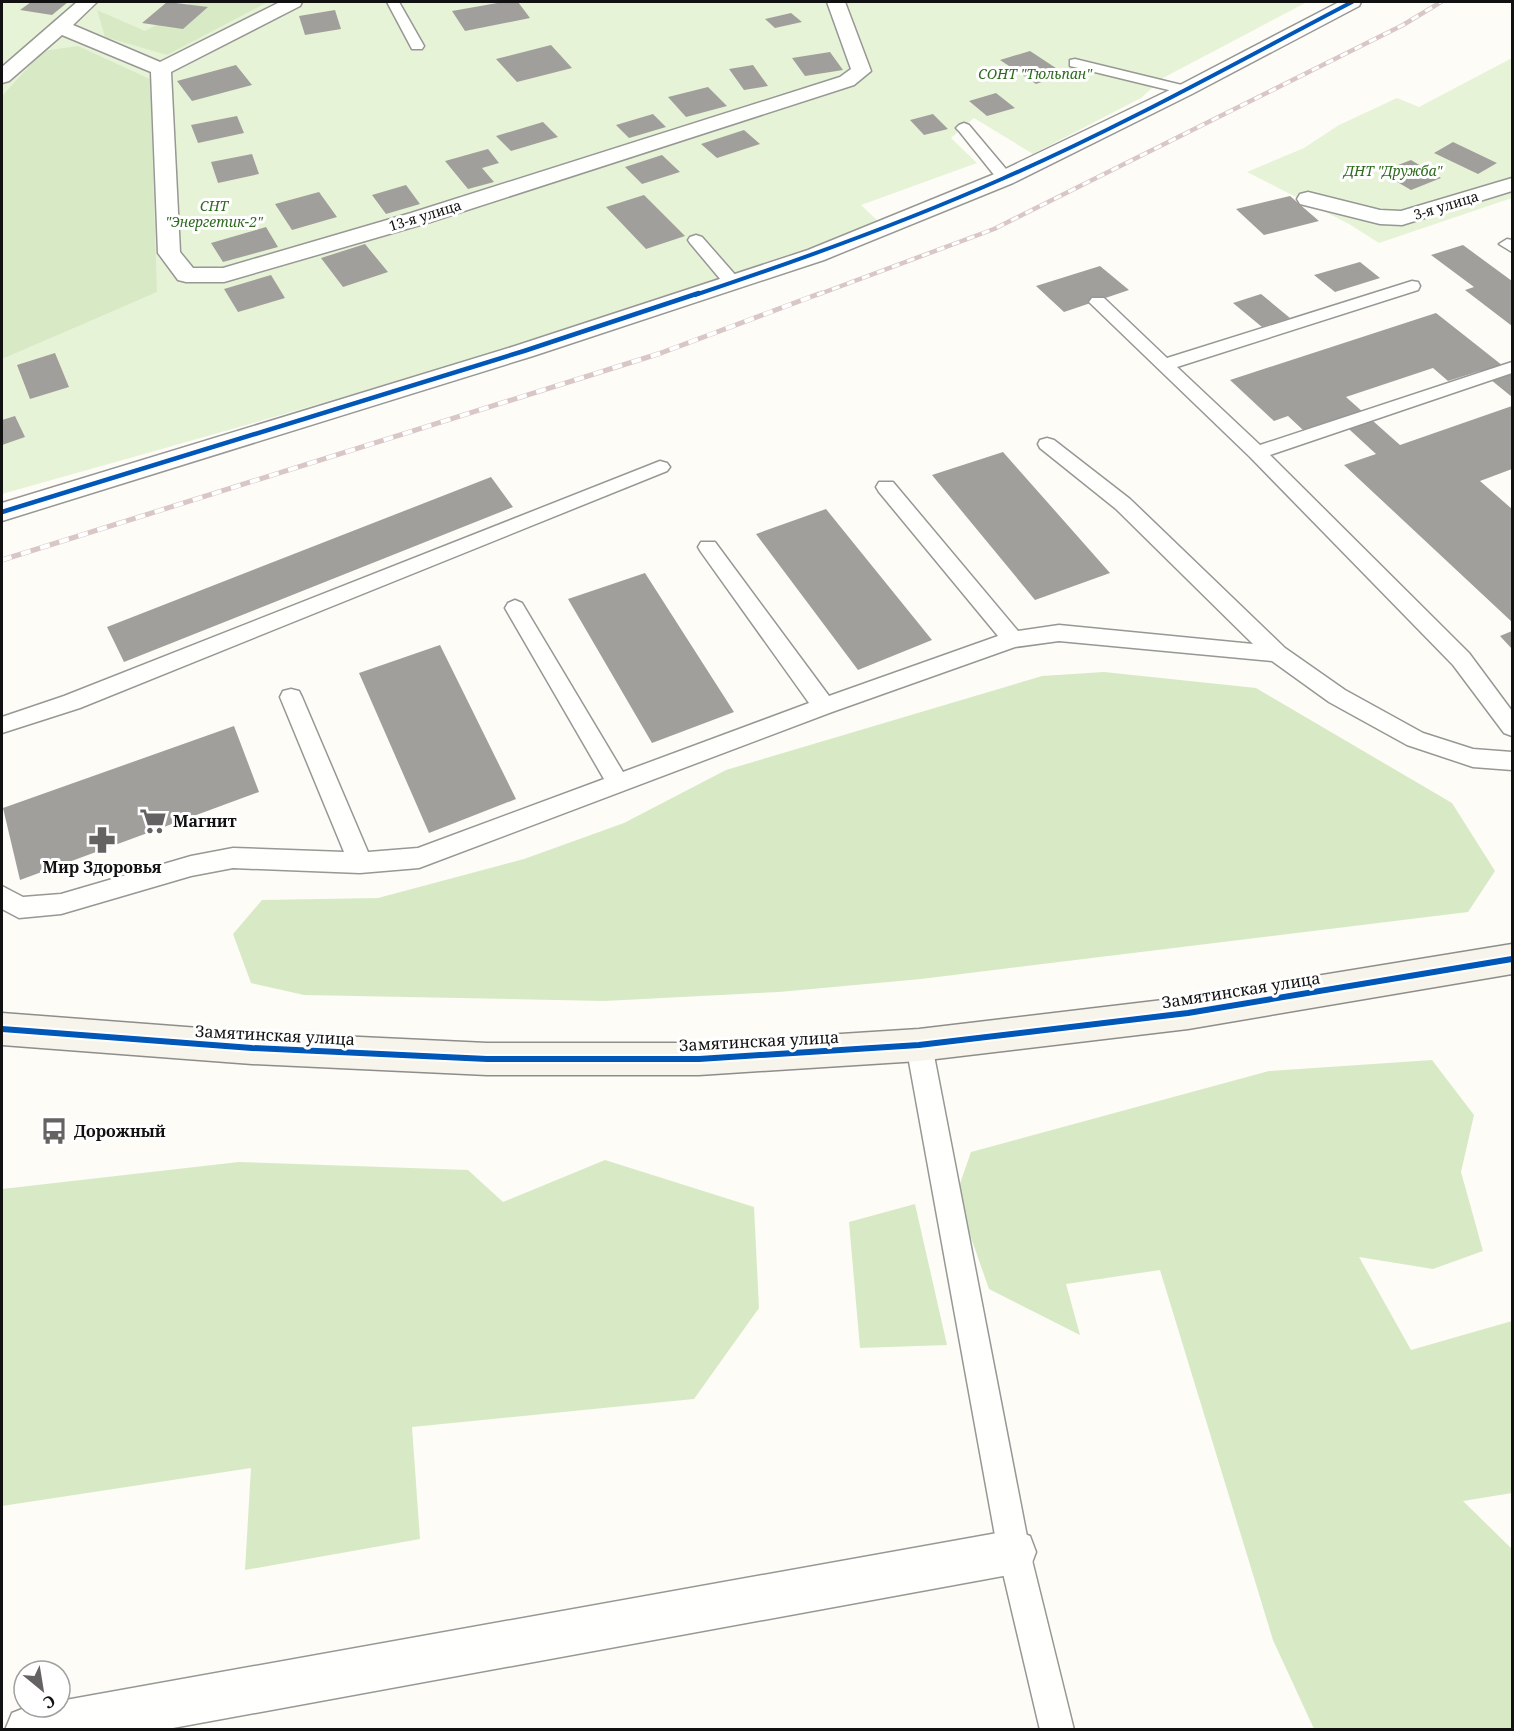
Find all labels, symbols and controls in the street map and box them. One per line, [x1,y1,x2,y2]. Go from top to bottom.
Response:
park label: СОНТ "Тюльпан" [978,64,1093,83]
park label: ДНТ "Дружба" [1342,161,1444,180]
street label: 3-я улица [1411,186,1481,224]
street label: 13-я улица [386,195,464,235]
park label: СHТ "Энергетик-2" [165,196,264,231]
supermarket icon: Магнит [138,806,168,836]
place label: Магнит [173,810,237,832]
pharmacy icon: Мир Здоровья [87,825,117,855]
place label: Мир Здоровья [42,856,162,878]
street label: Замятинская улица [1160,967,1322,1013]
street label: Замятинская улица [194,1020,356,1050]
street label: Замятинская улица [678,1026,840,1056]
bus stop icon: Дорожный [39,1116,69,1146]
place label: Дорожный [74,1120,166,1142]
north arrow [12,1659,72,1719]
text: С [39,1690,60,1714]

